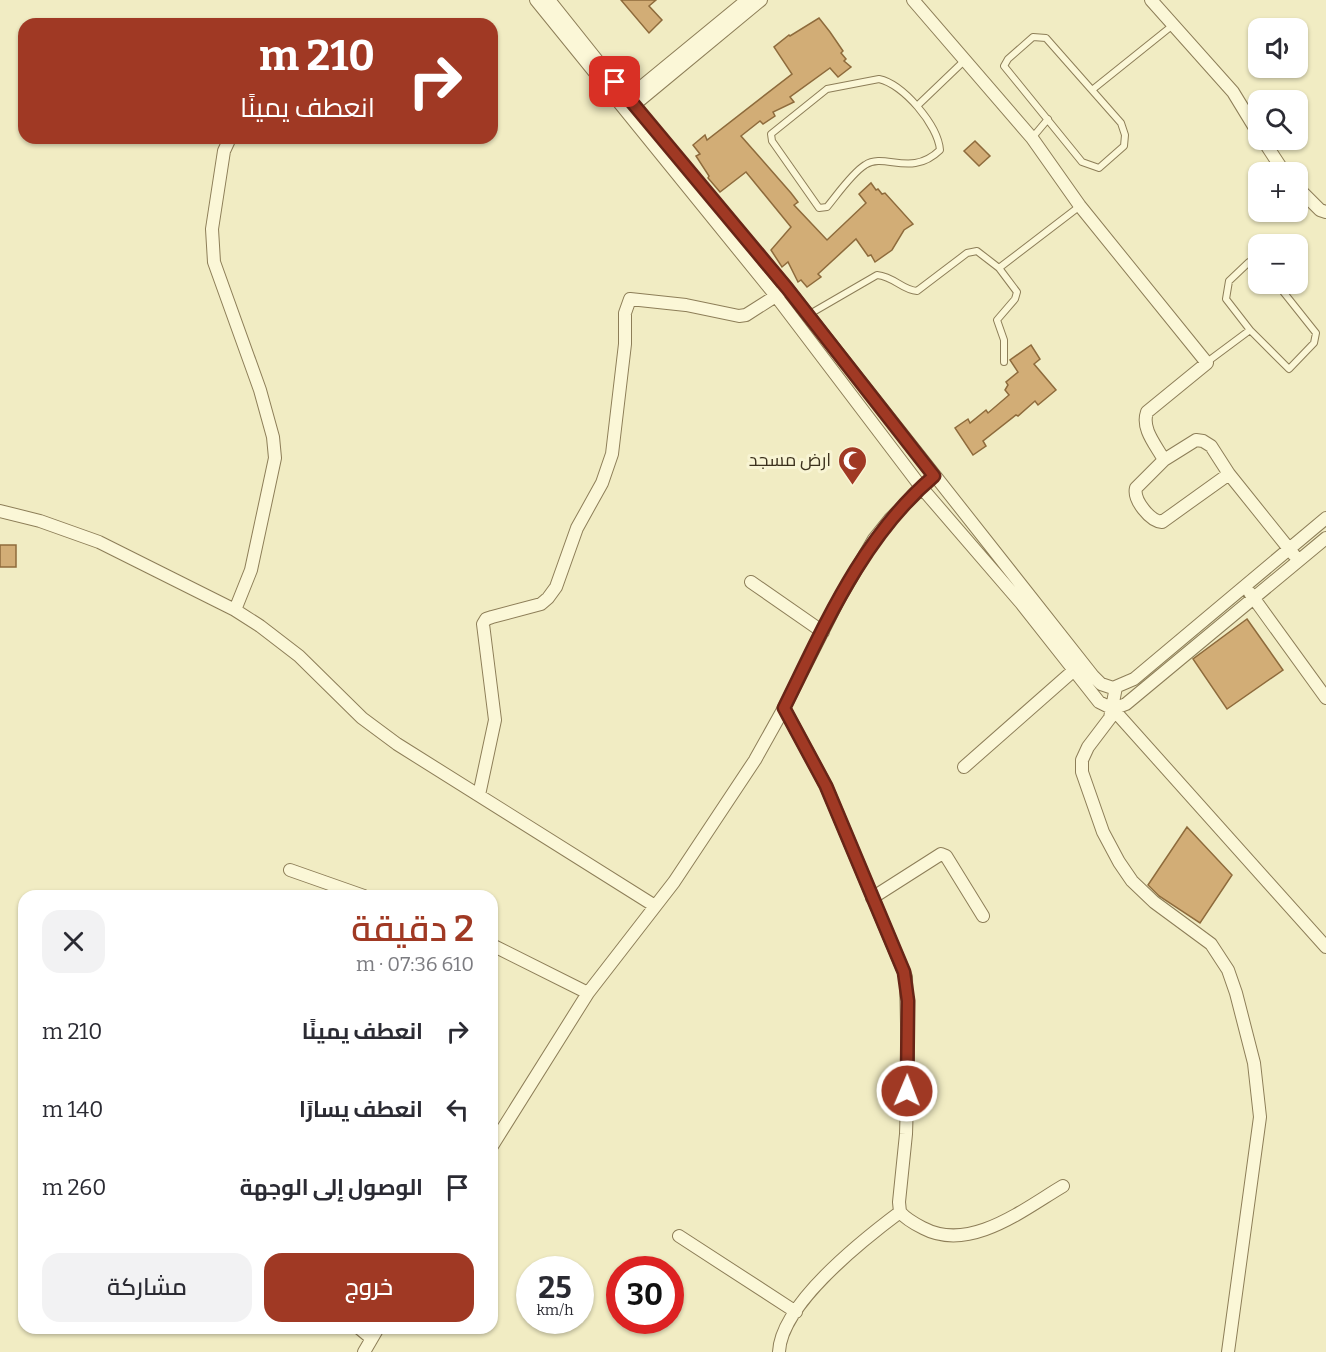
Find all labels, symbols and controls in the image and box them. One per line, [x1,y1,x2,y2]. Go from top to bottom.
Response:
map controls [1248,18,1308,294]
button: sound [1248,18,1308,78]
text: 210 m [259,31,375,81]
icon: right [396,42,474,120]
pin [589,56,640,107]
icon: arrive [598,65,631,98]
button: search [1248,90,1308,150]
text: انعطف يمينًا [240,92,375,124]
button: + [1248,162,1308,222]
button: − [1248,234,1308,294]
mosque icon: ارض مسجد [836,444,868,486]
place label: ارض مسجد [749,449,831,471]
text: 2 دقيقة [351,907,474,951]
button: close [42,910,105,973]
text: 610 m · 07:36 [356,952,474,976]
icon: right [441,1015,474,1048]
text: 210 m [42,1018,102,1045]
text: انعطف يمينًا [302,1018,423,1045]
position arrow [875,1059,939,1123]
icon: left [441,1093,474,1126]
text: 140 m [42,1096,103,1123]
text: انعطف يسارًا [299,1096,423,1123]
icon: arrive [441,1171,474,1204]
text: 260 m [42,1174,106,1201]
text: الوصول إلى الوجهة [240,1174,423,1201]
button: مشاركة [42,1253,252,1322]
button: خروج [264,1253,474,1322]
speed limit sign: 30 [606,1256,684,1334]
text: 25 [538,1270,572,1306]
text: km/h [536,1301,574,1319]

